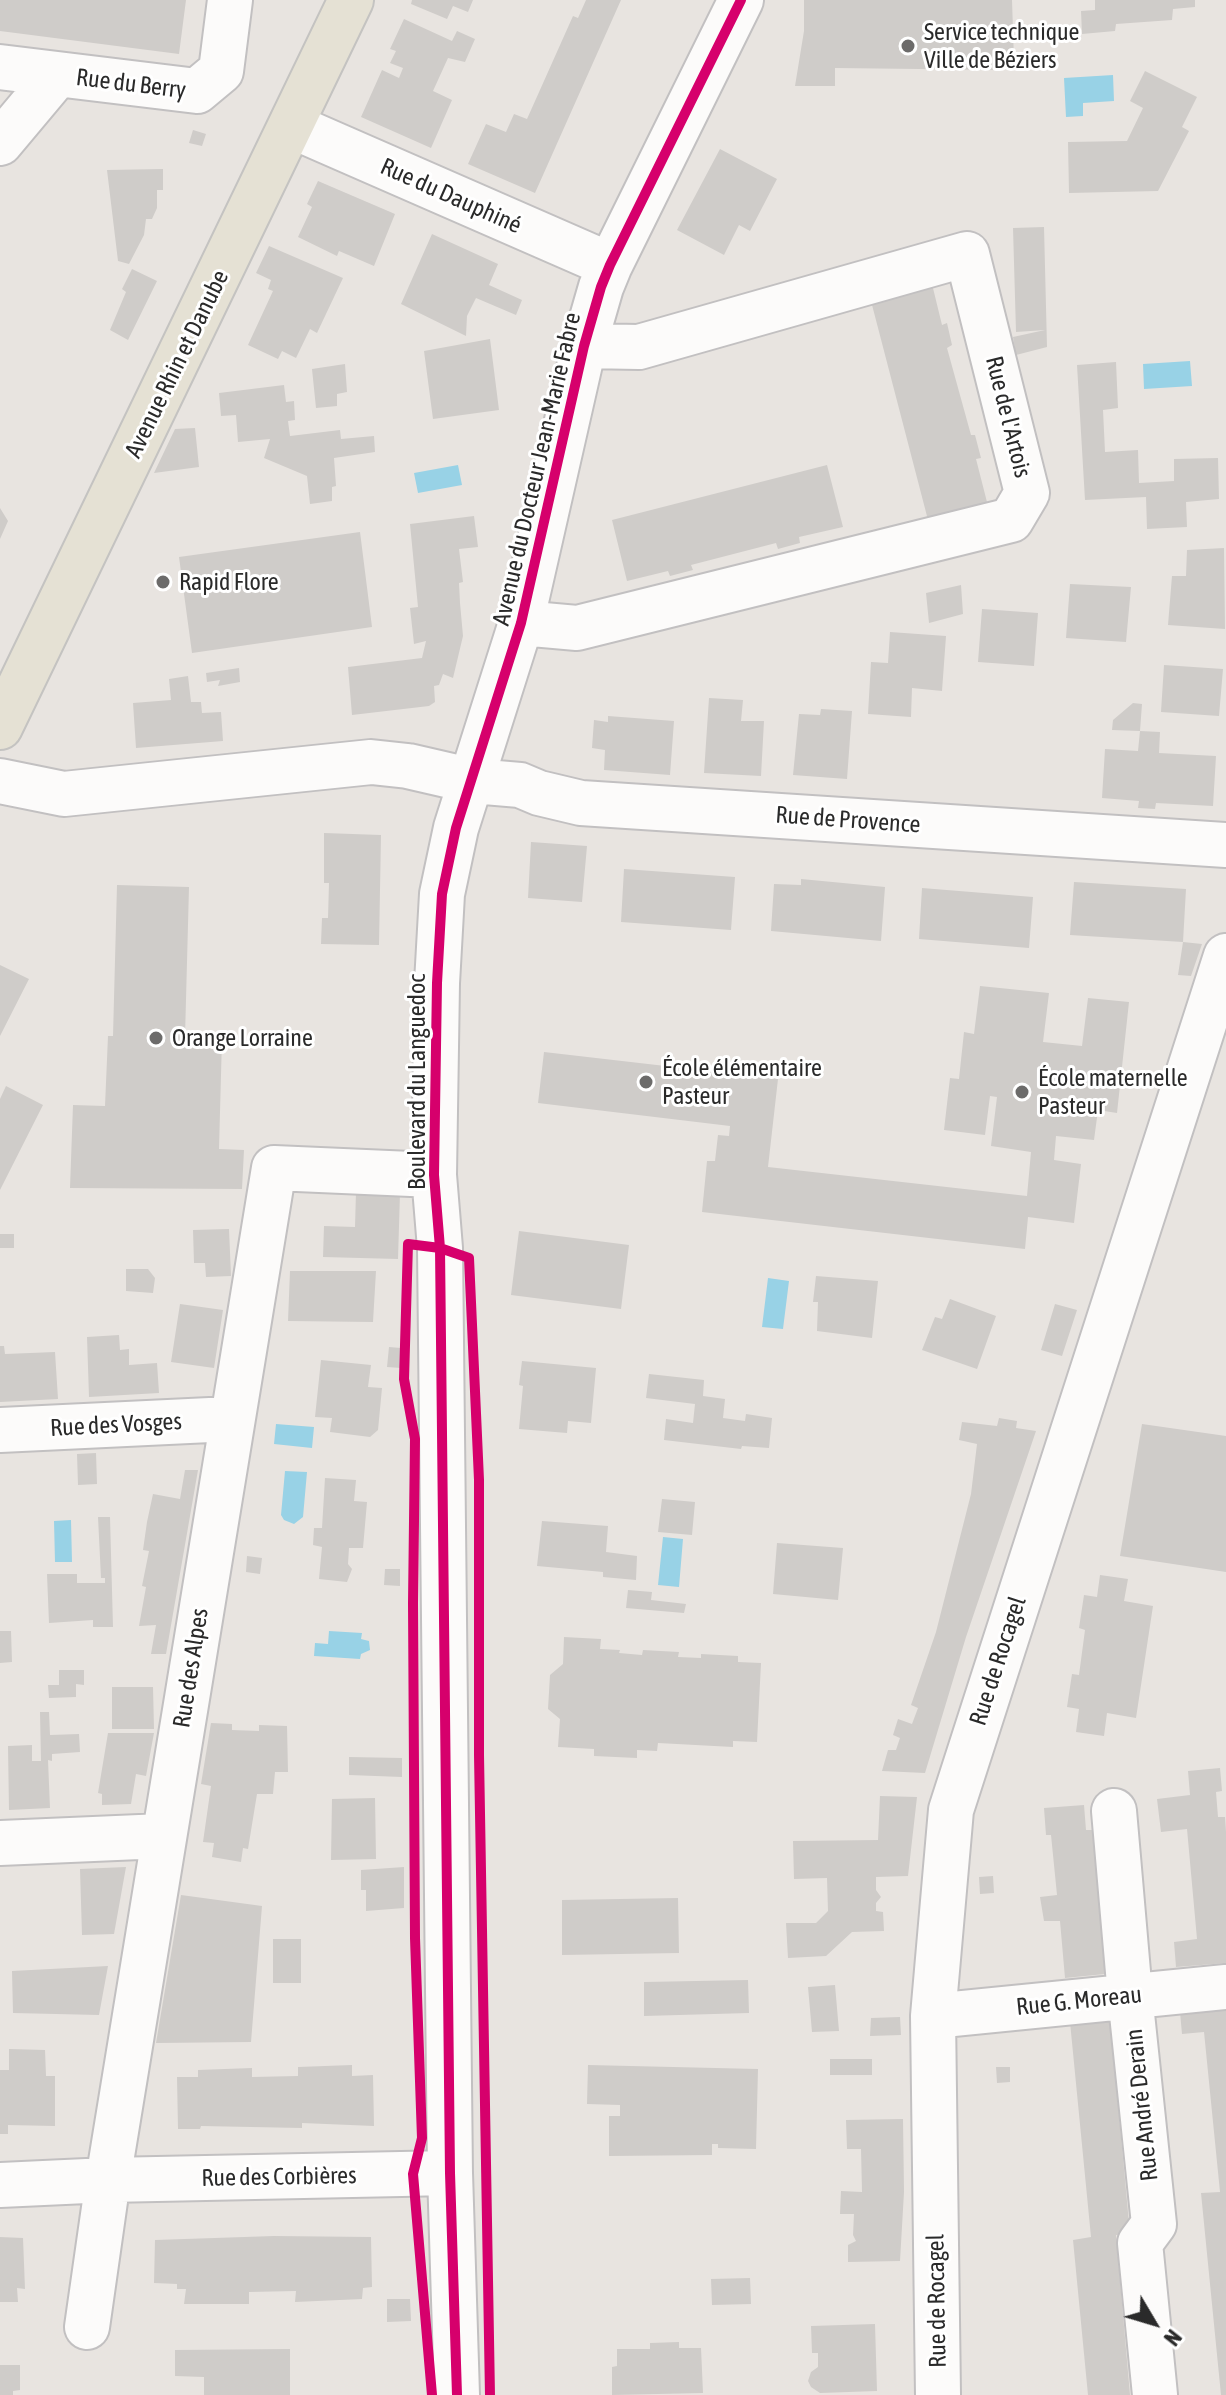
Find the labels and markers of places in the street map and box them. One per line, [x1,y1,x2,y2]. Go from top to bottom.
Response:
place label: Service technique Ville de Béziers [924,18,1080,74]
marker: Service technique Ville de Béziers [899,37,917,55]
place label: Rapid Flore [179,568,279,596]
marker: Rapid Flore [154,573,172,591]
place label: Orange Lorraine [172,1024,313,1052]
marker: Orange Lorraine [147,1029,165,1047]
place label: École élémentaire Pasteur [662,1054,822,1110]
place label: École maternelle Pasteur [1038,1064,1188,1120]
marker: École élémentaire Pasteur [637,1073,655,1091]
marker: École maternelle Pasteur [1013,1083,1031,1101]

